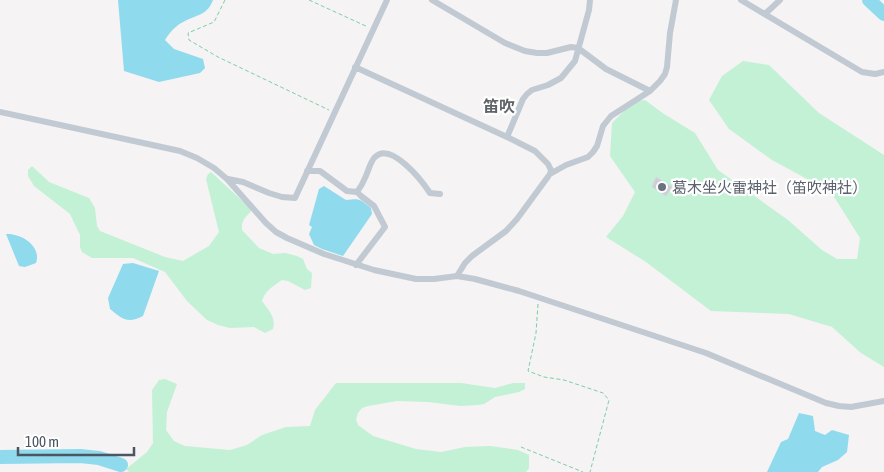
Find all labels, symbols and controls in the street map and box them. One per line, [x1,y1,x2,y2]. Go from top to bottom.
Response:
district label: 笛吹 [483,97,515,115]
place label: 葛木坐火雷神社（笛吹神社） [672,179,867,196]
marker: 葛木坐火雷神社（笛吹神社） [656,181,668,193]
scale bar [18,424,134,456]
text: 100 m [25,433,59,450]

